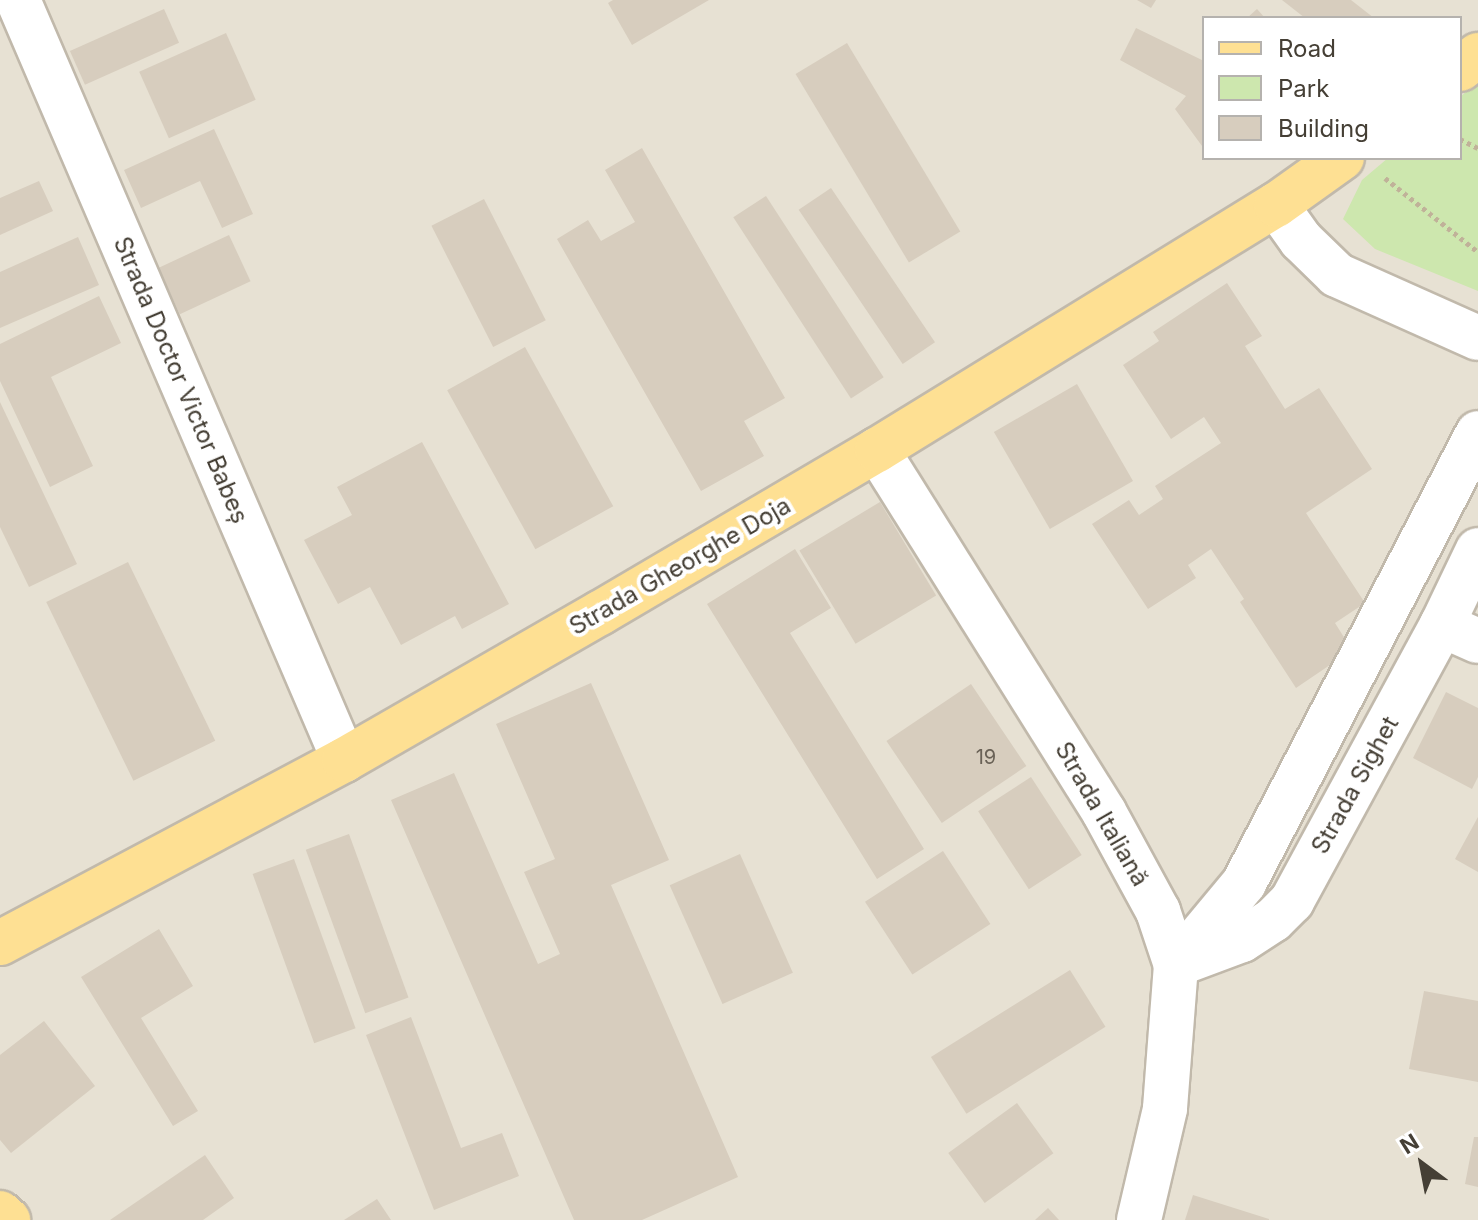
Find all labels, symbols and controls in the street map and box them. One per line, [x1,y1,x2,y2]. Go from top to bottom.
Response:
legend [1202,16,1462,160]
text: Road [1278,34,1336,63]
text: Park [1278,74,1329,103]
text: Building [1278,114,1369,143]
street label: Strada Doctor Victor Babeș [108,232,254,528]
street label: Strada Gheorghe Doja [564,491,796,641]
street label: Strada Sighet [1305,711,1405,859]
street label: Strada Italiană [1049,737,1155,891]
house number: 19 [976,745,996,769]
north arrow [1382,1124,1462,1204]
text: N [1395,1128,1423,1159]

